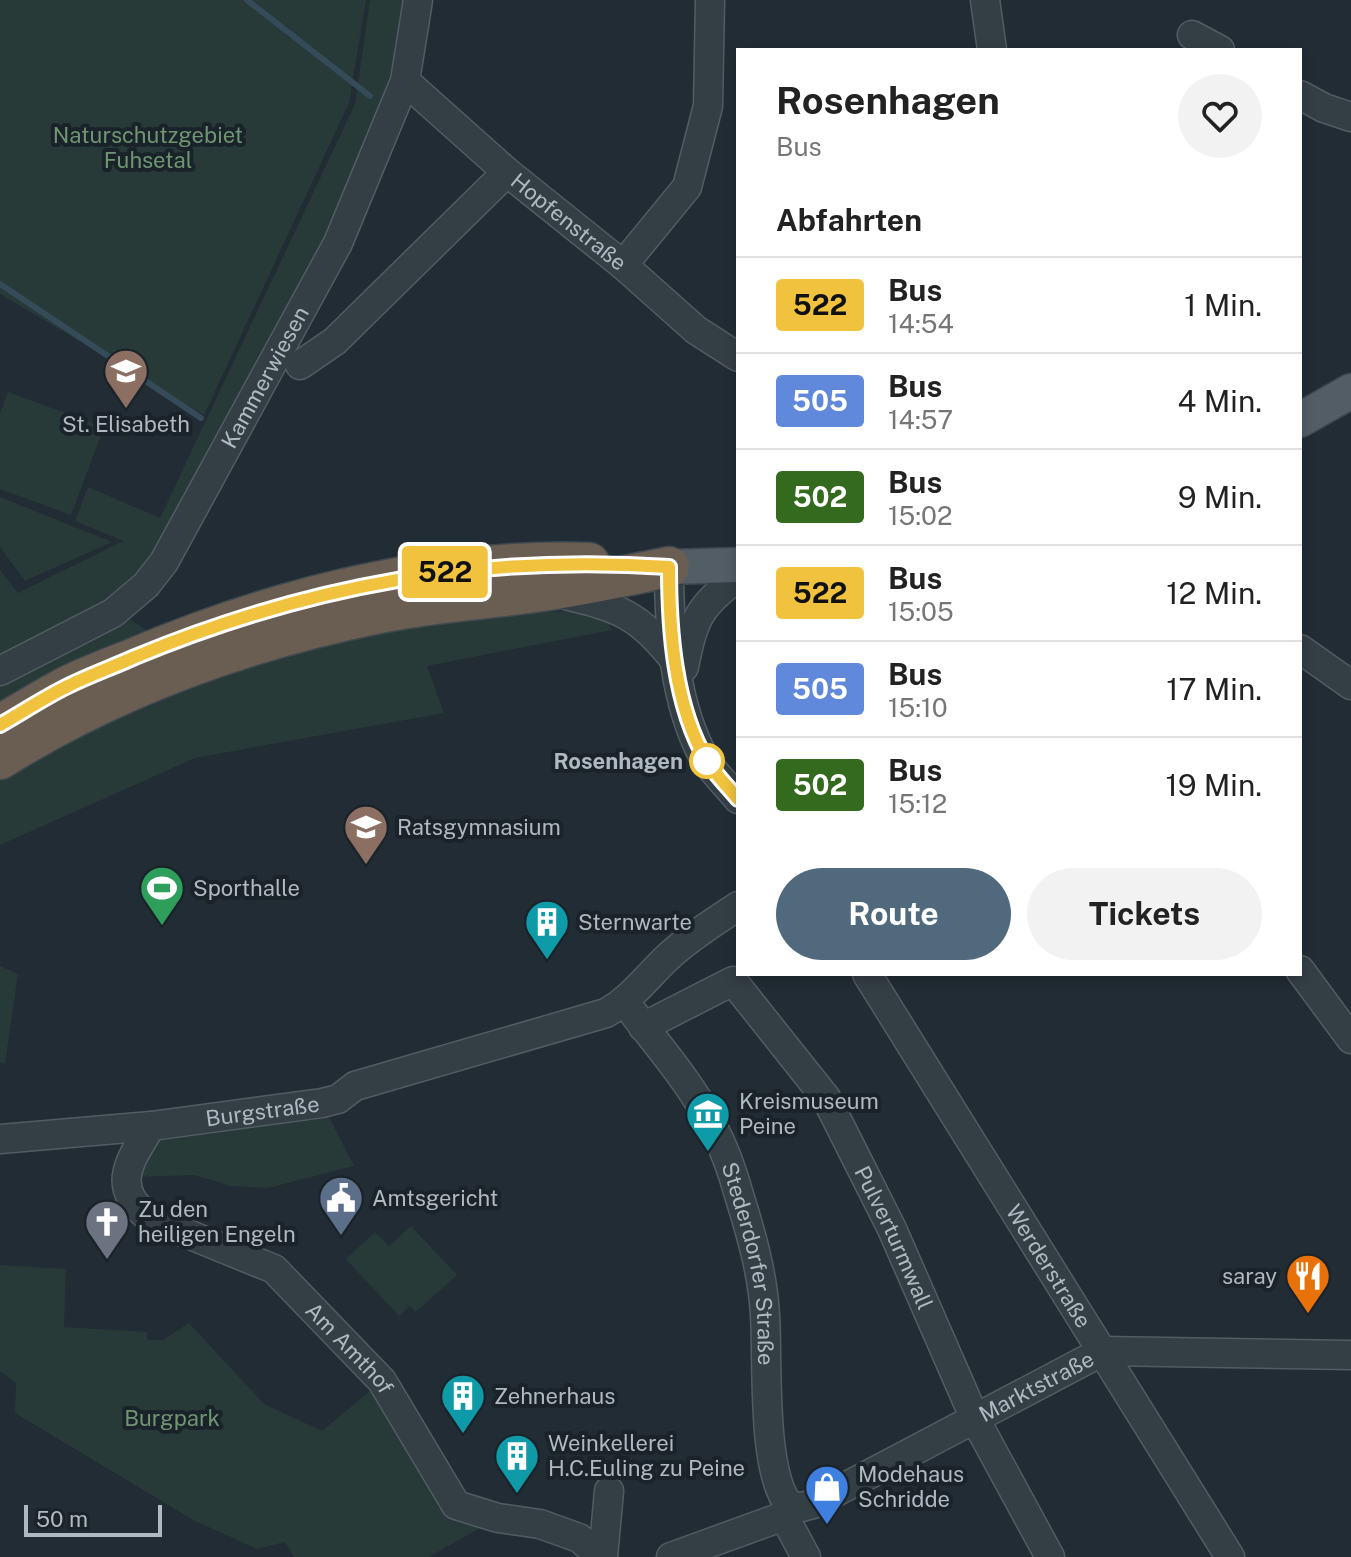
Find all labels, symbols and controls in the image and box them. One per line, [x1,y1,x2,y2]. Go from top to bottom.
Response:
button: heart [1178,74,1262,158]
text: Rosenhagen [776,78,1000,123]
park label: Naturschutzgebiet Fuhsetal [53,122,243,173]
text: Bus [776,131,822,162]
street label: Hopfenstraße [506,167,632,276]
text: Abfahrten [776,202,922,238]
text: Bus [888,272,942,308]
text: 1 Min. [1184,287,1262,323]
text: 522 [793,288,847,321]
street label: Kammerwiesen [216,302,314,453]
text: 14:54 [888,308,954,339]
school or university icon: St. Elisabeth [102,347,150,410]
text: Bus [888,368,942,404]
text: 4 Min. [1178,383,1262,419]
text: 505 [792,384,848,417]
text: 14:57 [888,404,953,435]
place label: St. Elisabeth [62,411,190,437]
text: Bus [888,464,942,500]
text: 9 Min. [1178,479,1262,515]
text: 502 [793,480,847,513]
text: 15:02 [888,500,953,531]
line badge: 522 [399,546,491,598]
text: 522 [418,555,472,588]
text: Bus [888,560,942,596]
text: 12 Min. [1166,575,1262,611]
text: 522 [793,576,847,609]
text: 15:05 [888,596,954,627]
text: Bus [888,656,942,692]
text: 17 Min. [1166,671,1262,707]
text: 505 [792,672,848,705]
text: 15:10 [888,692,948,723]
marker: Rosenhagen [690,744,724,778]
place label: Rosenhagen [553,748,683,774]
text: Bus [888,752,942,788]
text: 19 Min. [1166,767,1262,803]
text: 502 [793,768,847,801]
text: 15:12 [888,788,947,819]
school or university icon: Ratsgymnasium [342,803,390,866]
place label: Ratsgymnasium [397,814,561,840]
sports icon: Sporthalle [138,864,186,927]
button: Route [776,868,1011,960]
button: Tickets [1027,868,1262,960]
place label: Sporthalle [193,875,300,901]
building icon: Sternwarte [523,898,571,961]
place label: Sternwarte [578,909,692,935]
place label: Kreismuseum Peine [739,1088,879,1139]
street label: Burgstraße [204,1090,321,1132]
museum icon: Kreismuseum Peine [684,1090,732,1153]
street label: Stederdorfer Straße [717,1159,779,1366]
street label: Pulverturmwall [849,1162,939,1313]
public building icon: Amtsgericht [317,1174,365,1237]
place label: Amtsgericht [372,1185,498,1211]
place label: Zu den heiligen Engeln [138,1196,296,1247]
church icon: Zu den heiligen Engeln [83,1198,131,1261]
street label: Werderstraße [1001,1200,1097,1332]
restaurant icon: saray [1284,1252,1332,1315]
place label: saray [1222,1263,1277,1289]
street label: Am Amthof [300,1297,399,1398]
street label: Marktstraße [974,1345,1098,1427]
building icon: Zehnerhaus [439,1372,487,1435]
place label: Zehnerhaus [494,1383,615,1409]
park label: Burgpark [124,1405,220,1431]
place label: Weinkellerei H.C.Euling zu Peine [548,1430,745,1481]
building icon: Weinkellerei H.C.Euling zu Peine [493,1432,541,1495]
place label: Modehaus Schridde [858,1461,964,1512]
shop icon: Modehaus Schridde [803,1463,851,1526]
scale bar [24,1501,162,1537]
text: 50 m [36,1506,88,1532]

